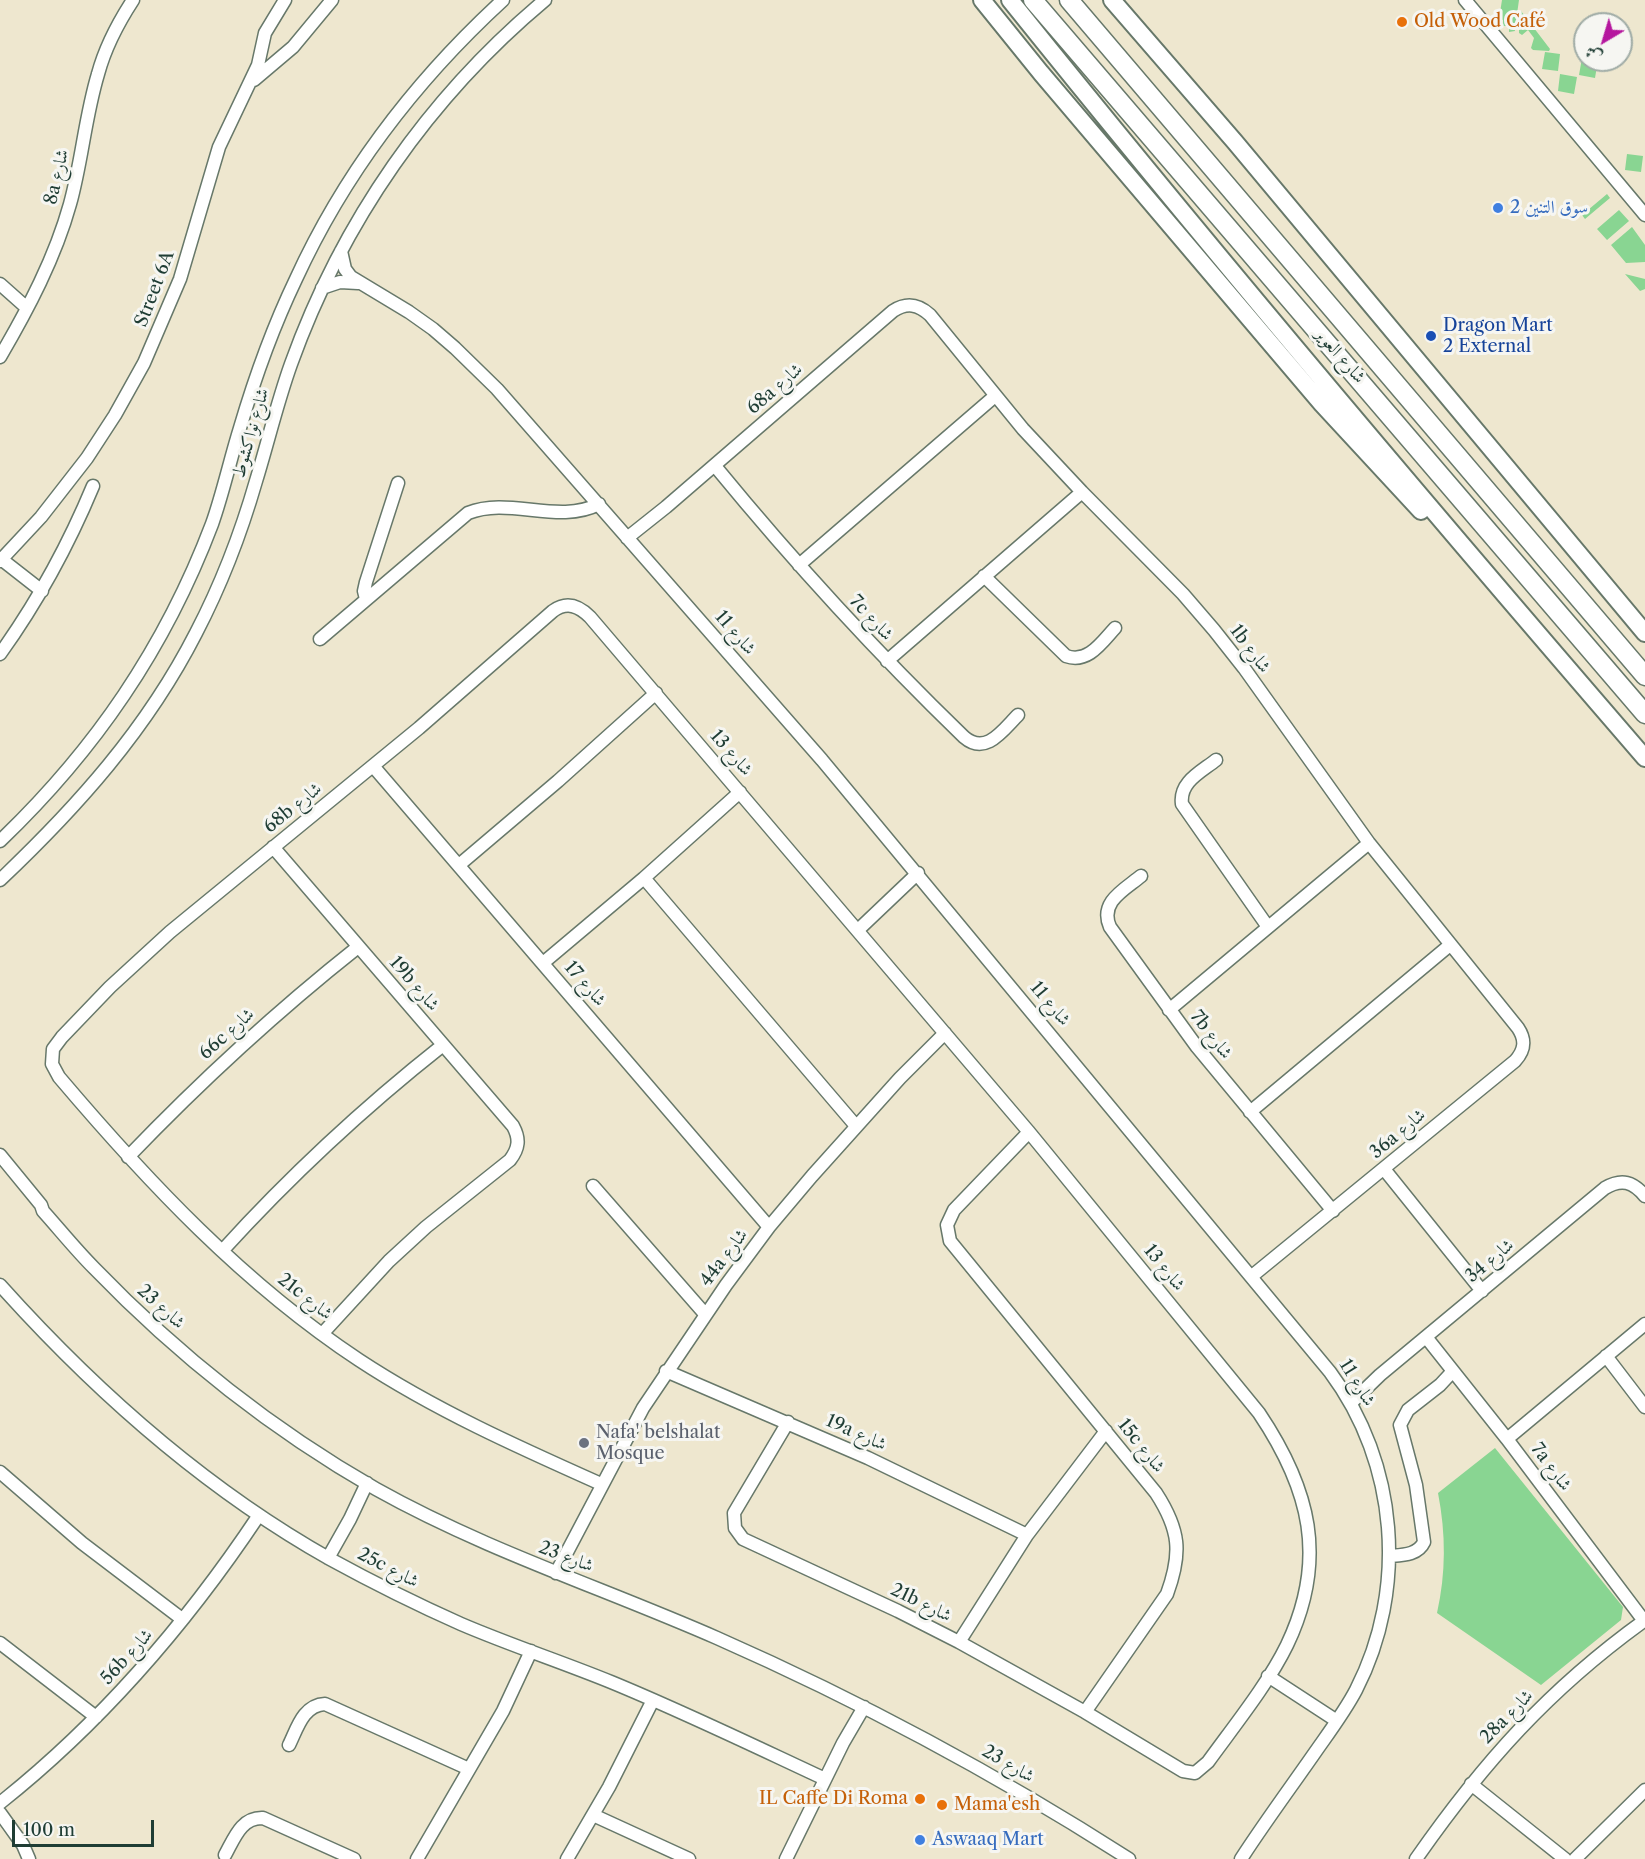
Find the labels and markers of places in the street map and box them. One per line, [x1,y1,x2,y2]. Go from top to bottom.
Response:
place label: Old Wood Café [1414,11,1546,33]
marker: Old Wood Café [1395,15,1409,29]
place label: سوق التنين 2 [1510,197,1588,219]
marker: سوق التنين 2 [1491,201,1505,215]
place label: Dragon Mart 2 External [1443,315,1553,358]
marker: Dragon Mart 2 External [1424,329,1438,343]
place label: Nafa' belshalat Mosque [596,1422,720,1464]
marker: Nafa' belshalat Mosque [577,1436,591,1450]
place label: IL Caffe Di Roma [759,1788,908,1810]
marker: IL Caffe Di Roma [913,1792,927,1806]
place label: Mama'esh [954,1794,1040,1816]
marker: Mama'esh [935,1798,949,1812]
place label: Aswaaq Mart [932,1829,1044,1851]
marker: Aswaaq Mart [913,1833,927,1847]

